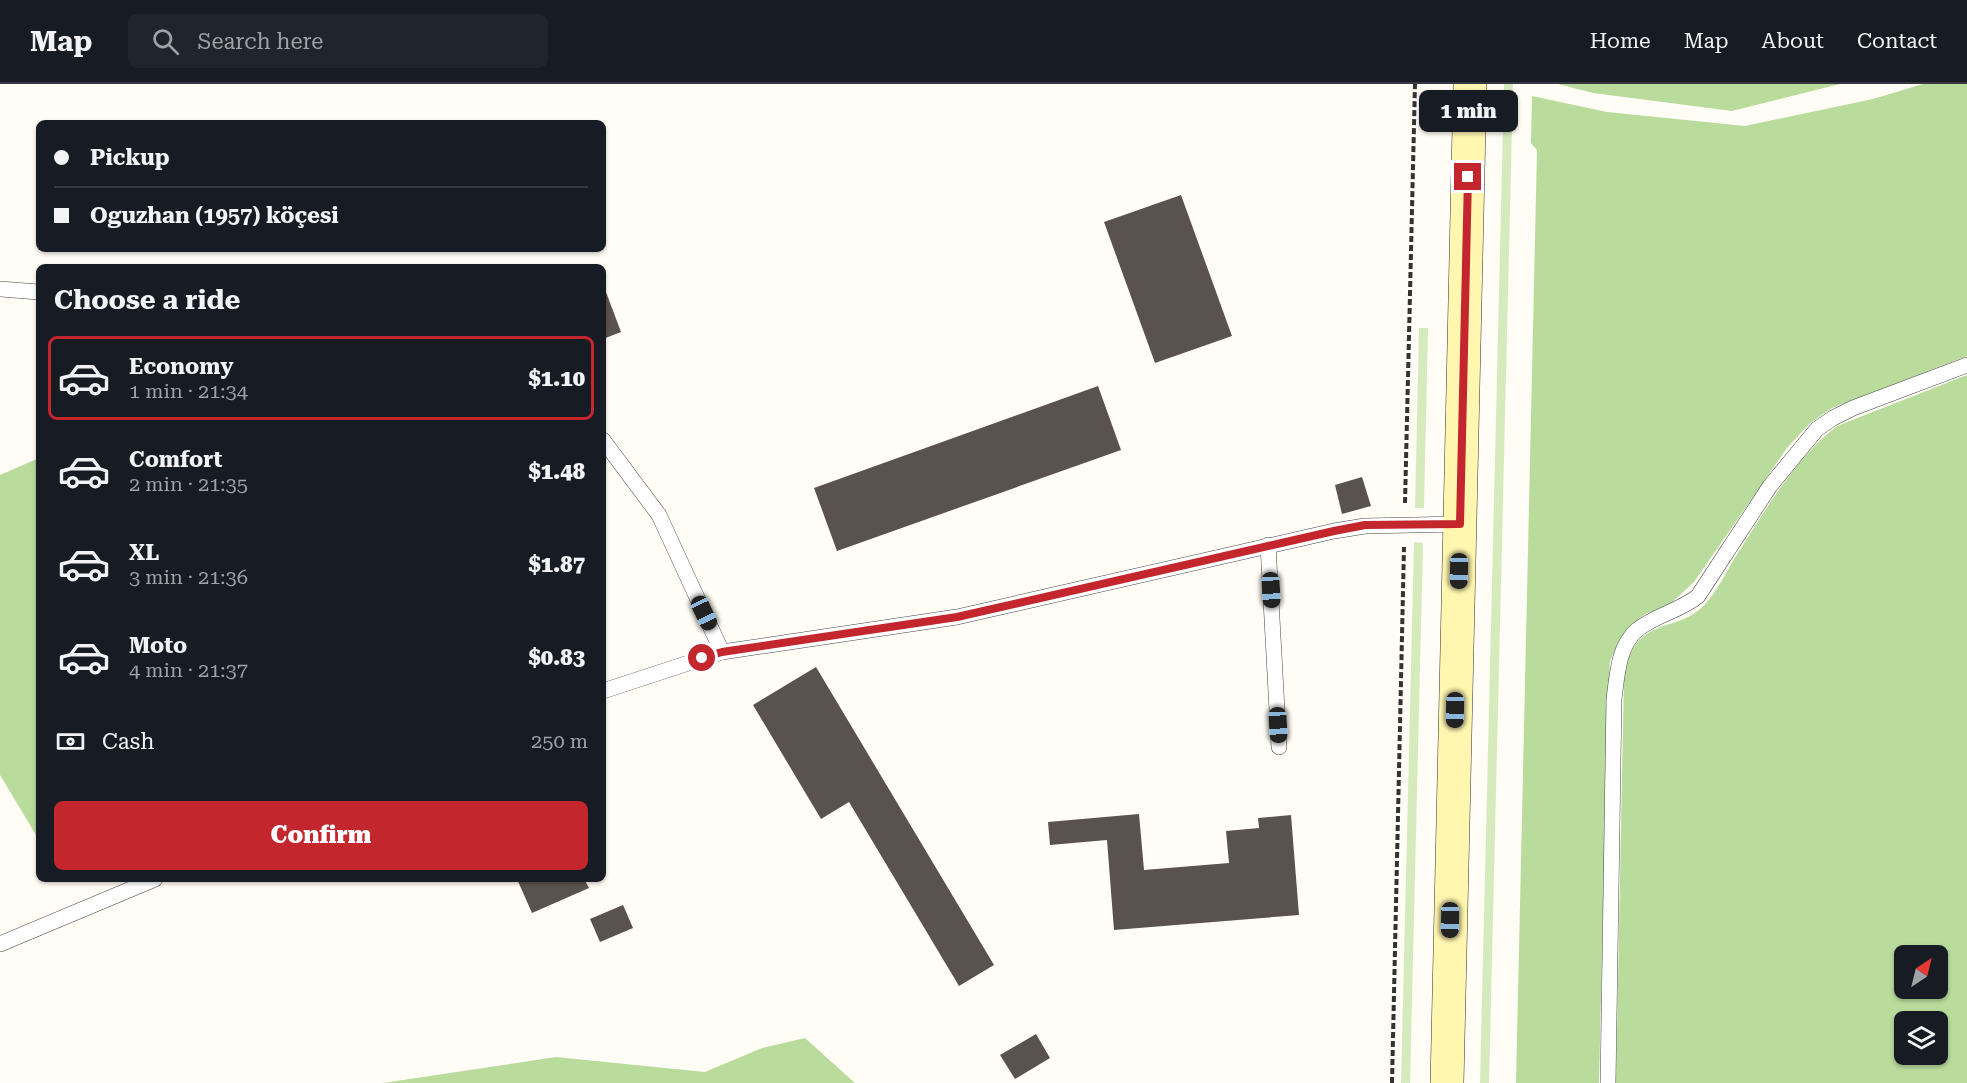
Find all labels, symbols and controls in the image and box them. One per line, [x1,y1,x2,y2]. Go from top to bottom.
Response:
search box [128,14,548,68]
text: Map [30,25,92,58]
icon: search [149,25,182,58]
text: Search here [197,29,323,54]
text: Home [1590,29,1651,53]
text: Map [1684,29,1729,53]
text: About [1762,29,1824,53]
text: Contact [1857,29,1937,53]
callout: 1 min [1418,90,1518,132]
text: 1 min [1440,99,1497,123]
text: Pickup [90,145,170,170]
route end [1454,163,1481,190]
text: Oguzhan (1957) köçesi [90,203,339,228]
text: Choose a ride [54,284,240,316]
icon: car [57,351,111,405]
text: Economy [129,354,233,379]
text: $1.10 [528,366,585,391]
text: 1 min · 21:34 [129,379,248,403]
icon: car [57,444,111,498]
text: Comfort [129,447,222,472]
text: $1.48 [528,459,585,484]
text: 2 min · 21:35 [129,472,248,496]
icon: car [57,537,111,591]
text: XL [129,540,159,565]
text: $1.87 [528,552,585,577]
car [1450,553,1468,589]
text: 3 min · 21:36 [129,565,248,589]
car [1261,572,1281,608]
car [688,593,720,633]
icon: car [57,630,111,684]
text: Moto [129,633,187,658]
route start [688,644,715,671]
text: $0.83 [528,645,585,670]
text: 4 min · 21:37 [129,658,248,682]
car [1446,692,1464,728]
car [1268,707,1288,743]
icon: cash [54,725,87,758]
text: Cash [102,729,154,754]
text: 250 m [531,729,588,753]
button: Confirm [54,801,588,870]
car [1441,902,1459,938]
north arrow [1894,945,1948,999]
map controls [1894,945,1948,1065]
button: layers [1894,1011,1948,1065]

